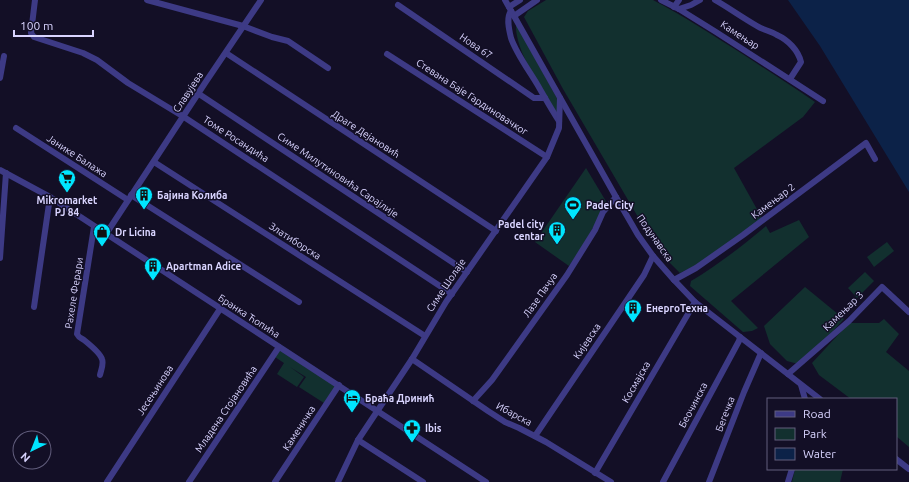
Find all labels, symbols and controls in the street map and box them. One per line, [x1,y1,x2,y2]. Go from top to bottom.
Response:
scale bar [14,12,93,38]
text: 100 m [20,19,53,32]
street label: Камењар [719,19,761,52]
street label: Нова 67 [458,31,494,61]
street label: Стевана Баје Гардиновачког [414,57,530,137]
street label: Славујева [171,70,205,114]
street label: Драге Дејановић [330,108,402,160]
street label: Томе Росандића [201,114,271,164]
street label: Симе Милутиновића Сарајлије [275,130,401,220]
street label: Јанике Балажа [45,132,109,180]
supermarket icon: Mikromarket PJ 84 [57,168,77,193]
street label: Камењар 2 [749,181,797,221]
building icon: Бајина Колиба [134,185,154,210]
place label: Бајина Колиба [157,190,228,201]
place label: Mikromarket PJ 84 [37,195,98,218]
sports icon: Padel City [563,195,583,220]
place label: Padel City [586,200,634,211]
street label: Подунавска [635,212,675,264]
place label: Padel city centar [498,219,545,242]
street label: Златиборска [267,220,323,262]
building icon: Padel city centar [547,220,567,245]
shop icon: Dr Licina [92,222,112,247]
place label: Dr Licina [115,227,156,238]
street label: Рахеле Ферари [63,256,85,329]
building icon: Apartman Adice [143,256,163,281]
street label: Симе Шолаје [424,256,468,314]
place label: Apartman Adice [166,261,242,272]
street label: Лазе Пачуа [521,271,559,319]
street label: Камењар 3 [821,289,865,333]
street label: Бранка Ћопића [216,292,282,340]
building icon: ЕнергоТехна [623,298,643,323]
place label: ЕнергоТехна [646,303,708,314]
street label: Кијевска [571,321,603,361]
street label: Космајска [620,359,652,405]
street label: Јесењинова [135,363,175,417]
street label: Младена Стојановића [193,364,259,454]
street label: Беочинска [677,381,709,429]
hotel icon: Браћа Дринић [342,388,362,413]
place label: Браћа Дринић [365,393,435,404]
street label: Бегечка [713,395,737,433]
legend [767,398,897,470]
street label: Ибарска [494,400,534,428]
street label: Каменичка [280,403,318,453]
text: Road [803,407,831,420]
pharmacy icon: Ibis [402,418,422,443]
place label: Ibis [425,423,442,434]
text: Park [803,427,827,440]
north arrow [12,430,52,470]
text: Water [803,447,836,460]
text: N [18,450,32,465]

